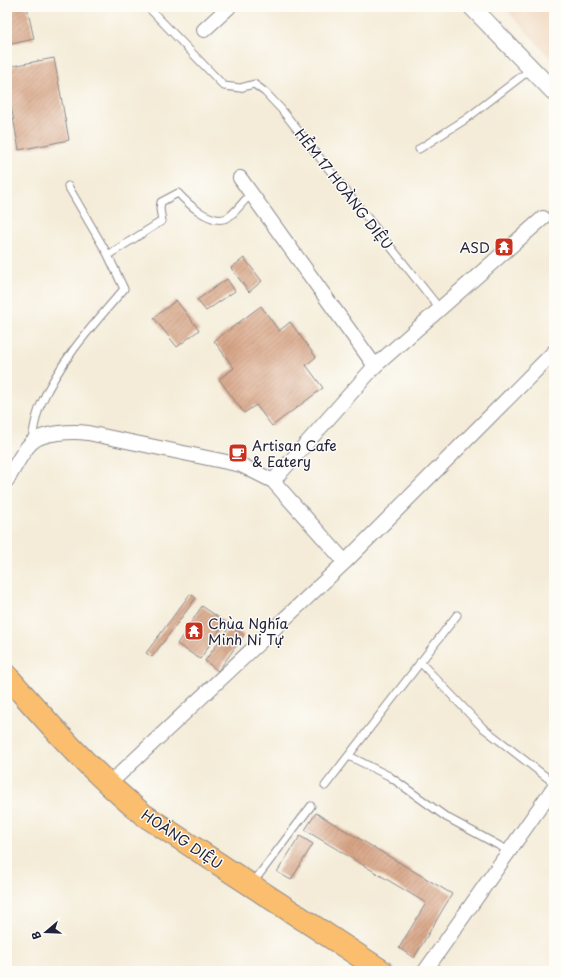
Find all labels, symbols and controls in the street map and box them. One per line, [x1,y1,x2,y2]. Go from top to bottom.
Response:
street label: HẺM 17 HOÀNG DIỆU [290,124,398,254]
temple icon: ASD [493,236,515,258]
place label: ASD [460,237,490,258]
place label: Artisan Cafe & Eatery [252,435,337,472]
cafe icon: Artisan Cafe & Eatery [227,442,249,464]
place label: Chùa Nghĩa Minh Ni Tự [208,613,288,650]
temple icon: Chùa Nghĩa Minh Ni Tự [183,620,205,642]
street label: HOÀNG DIỆU [137,804,227,874]
north arrow [26,912,66,952]
text: B [27,929,45,942]

